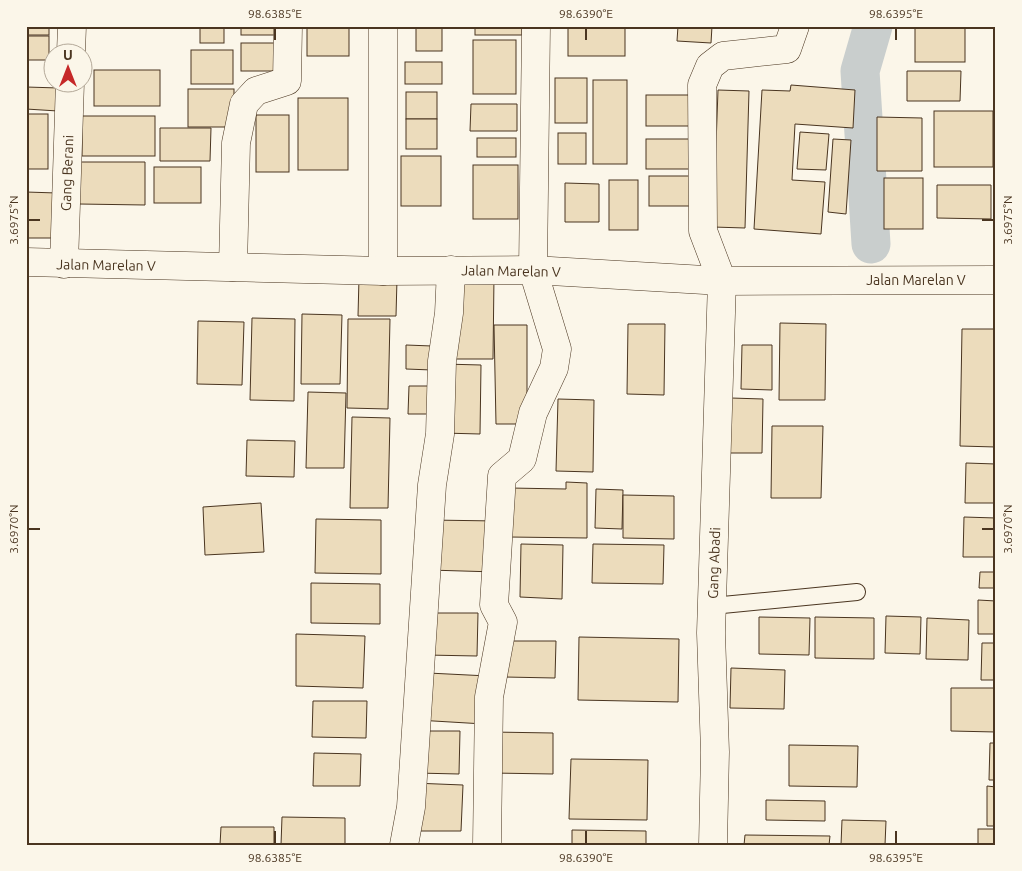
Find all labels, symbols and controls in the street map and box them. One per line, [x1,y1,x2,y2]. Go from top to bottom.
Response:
text: 98.6385°E [248,7,302,20]
text: 98.6390°E [559,7,613,20]
text: 98.6395°E [869,7,923,20]
north arrow [42,42,92,92]
text: U [63,47,73,63]
street label: Gang Berani [58,135,76,211]
text: 3.6975°N [7,195,20,245]
text: 3.6975°N [1001,195,1014,245]
street label: Jalan Marelan V [56,256,156,274]
street label: Jalan Marelan V [461,262,561,280]
street label: Jalan Marelan V [866,272,966,288]
text: 3.6970°N [7,504,20,554]
text: 3.6970°N [1001,504,1014,554]
street label: Gang Abadi [705,527,723,599]
text: 98.6385°E [248,851,302,864]
text: 98.6390°E [559,851,613,864]
text: 98.6395°E [869,851,923,864]

